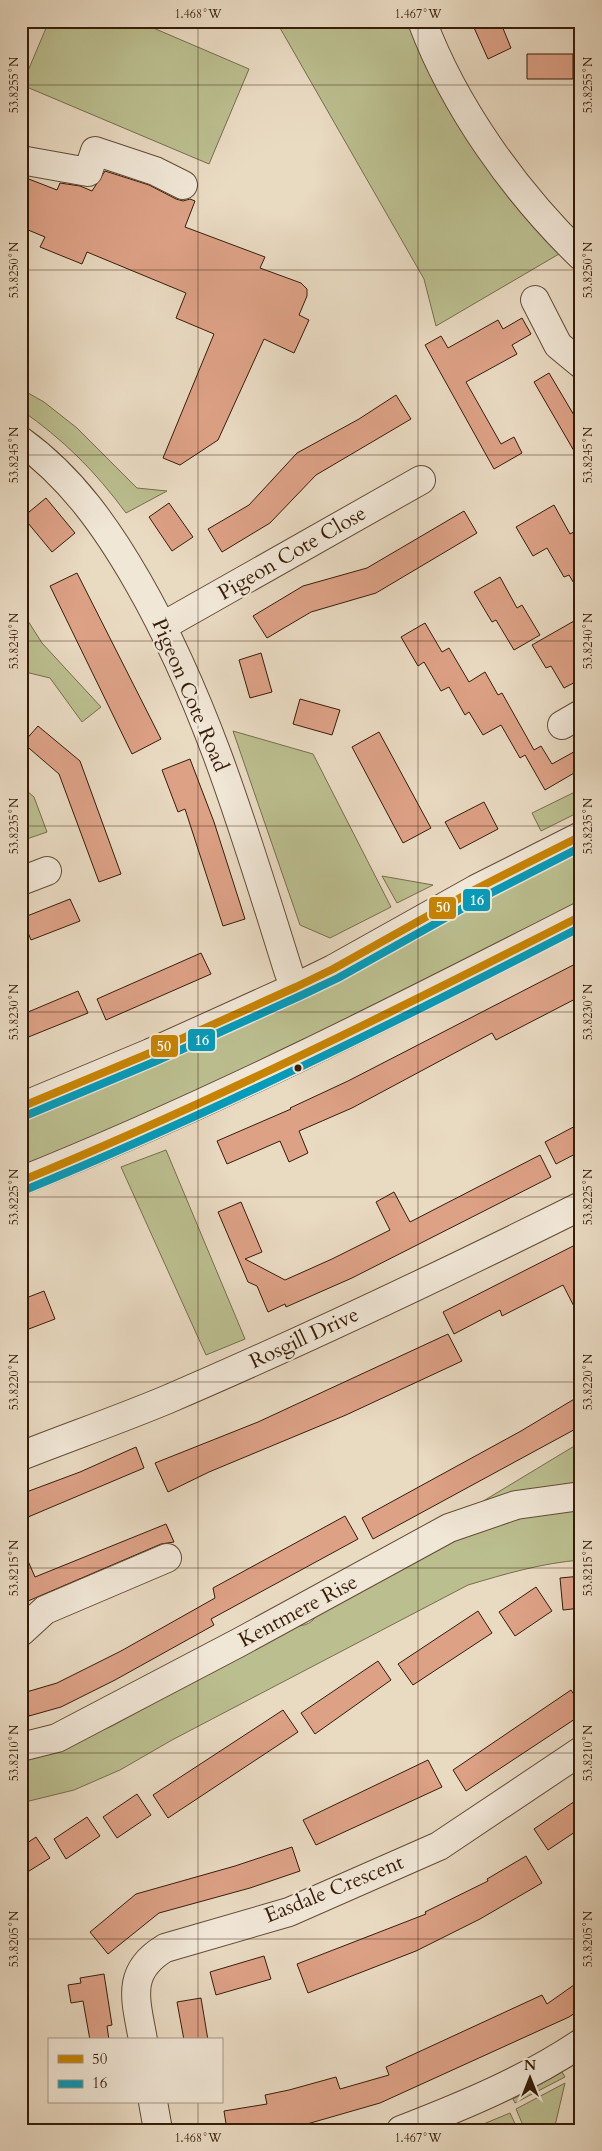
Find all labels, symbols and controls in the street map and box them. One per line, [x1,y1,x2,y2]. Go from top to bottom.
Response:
text: 1.468°W [174,6,222,22]
text: 1.467°W [394,6,442,22]
text: 53.8255°N [6,56,22,113]
text: 53.8255°N [580,56,596,113]
text: 53.8250°N [6,241,22,298]
text: 53.8250°N [580,241,596,298]
text: 53.8245°N [6,426,22,483]
text: 53.8245°N [580,426,596,483]
street label: Pigeon Cote Close [212,499,372,607]
text: 53.8240°N [6,612,22,669]
text: 53.8240°N [580,612,596,669]
street label: Pigeon Cote Road [145,614,235,776]
text: 53.8235°N [6,797,22,854]
text: 53.8235°N [580,797,596,854]
line badge: 16 [462,888,491,912]
text: 16 [470,891,484,910]
line badge: 50 [428,896,457,920]
text: 50 [436,898,450,917]
text: 53.8230°N [6,983,22,1040]
text: 53.8230°N [580,983,596,1040]
line badge: 16 [187,1028,216,1052]
text: 16 [195,1031,209,1050]
line badge: 50 [150,1034,179,1058]
text: 50 [157,1037,171,1056]
unlabelled marker [293,1063,303,1073]
text: 53.8225°N [6,1168,22,1225]
text: 53.8225°N [580,1168,596,1225]
street label: Rosgill Drive [245,1300,363,1376]
text: 53.8220°N [6,1353,22,1410]
text: 53.8220°N [580,1353,596,1410]
text: 53.8215°N [6,1539,22,1596]
text: 53.8215°N [580,1539,596,1596]
street label: Kentmere Rise [233,1567,363,1655]
text: 53.8210°N [6,1724,22,1781]
text: 53.8210°N [580,1724,596,1781]
street label: Easdale Crescent [260,1848,408,1930]
text: 53.8205°N [6,1910,22,1967]
text: 53.8205°N [580,1910,596,1967]
legend [48,2038,222,2104]
text: 50 [92,2049,108,2069]
north arrow [504,2054,554,2104]
text: N [524,2056,536,2075]
text: 16 [92,2073,108,2093]
text: 1.468°W [174,2130,222,2146]
text: 1.467°W [394,2130,442,2146]

